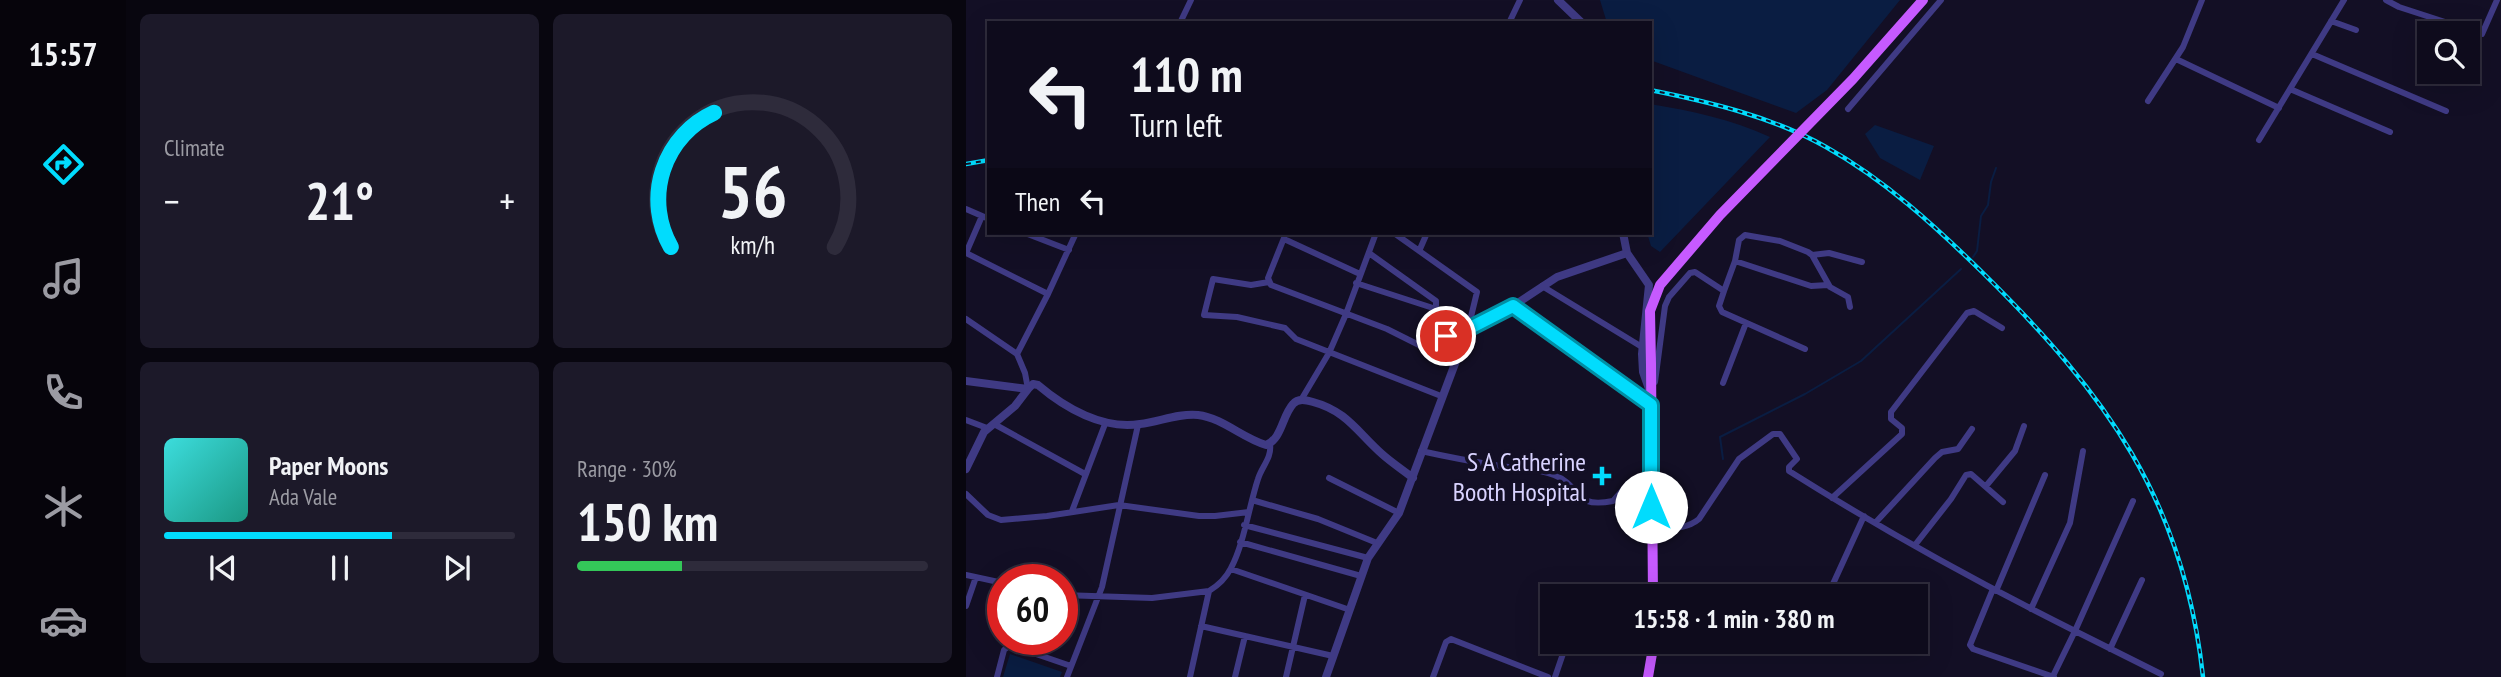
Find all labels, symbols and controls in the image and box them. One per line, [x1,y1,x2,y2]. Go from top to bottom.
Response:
map controls [2417,21,2480,84]
button: search [2417,21,2480,84]
text: 15:57 [28,33,98,75]
text: 110 m [1130,42,1243,106]
icon: left [1015,49,1106,140]
text: Turn left [1130,104,1222,146]
text: Climate [164,133,225,162]
icon: directions [39,140,88,189]
text: 56 [718,143,787,237]
text: 21° [305,167,374,234]
text: − [164,176,180,225]
text: + [499,176,515,225]
icon: left [1074,182,1112,220]
text: Then [1015,185,1060,218]
text: km/h [730,229,775,261]
icon: music [39,254,88,303]
pin [1416,306,1476,366]
icon: arrive [1427,317,1465,355]
icon: phone [39,368,88,417]
place label: S A Catherine Booth Hospital [1453,445,1586,508]
text: Paper Moons [269,449,388,482]
text: Range · 30% [577,454,677,483]
marker: S A Catherine Booth Hospital [1592,466,1612,486]
position arrow [1614,470,1688,544]
icon: climate [39,482,88,531]
text: Ada Vale [269,482,337,511]
text: 150 km [577,488,718,555]
icon: previous [204,549,242,587]
icon: pause [321,549,359,587]
icon: next [438,549,476,587]
speed limit sign: 60 [987,564,1078,655]
icon: car [39,596,88,645]
text: 15:58 · 1 min · 380 m [1634,602,1834,635]

